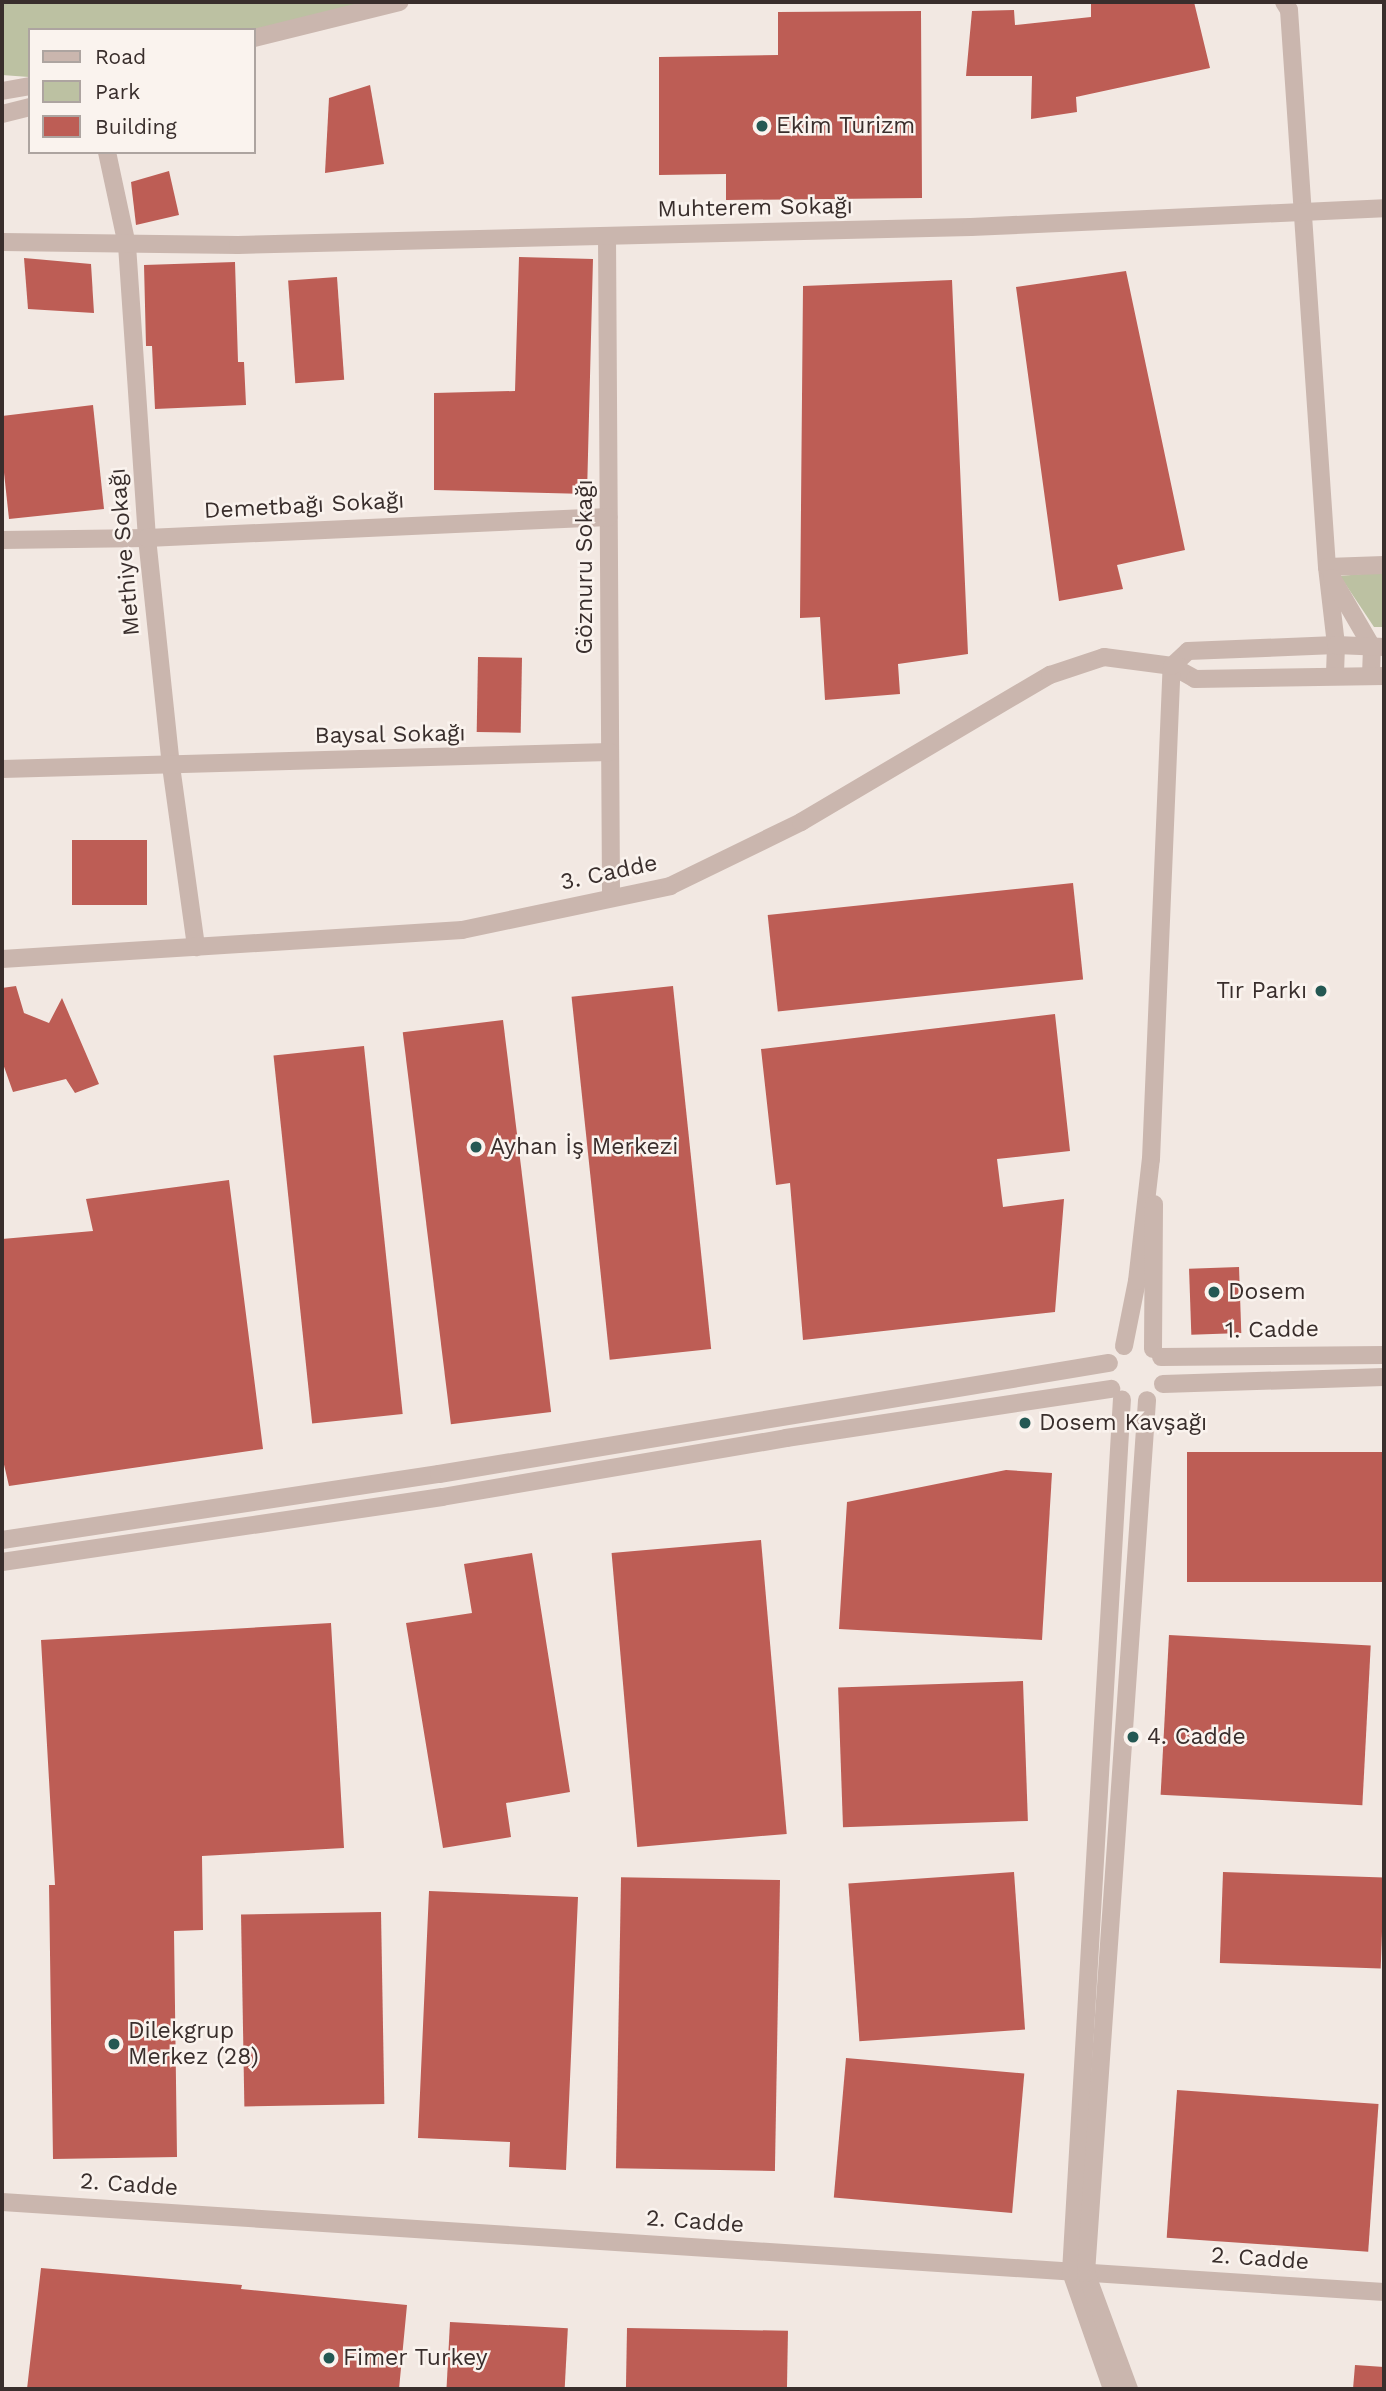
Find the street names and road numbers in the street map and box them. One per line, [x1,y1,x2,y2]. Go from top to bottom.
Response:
street label: Muhterem Sokağı [657,192,853,224]
street label: Methiye Sokağı [104,467,146,637]
street label: Göznuru Sokağı [571,479,599,655]
street label: Demetbağı Sokağı [203,487,405,525]
street label: Baysal Sokağı [314,720,466,750]
street label: 3. Cadde [558,849,660,897]
street label: 1. Cadde [1225,1315,1319,1345]
street label: 2. Cadde [79,2168,179,2202]
street label: 2. Cadde [645,2205,745,2239]
street label: 2. Cadde [1210,2242,1310,2276]

